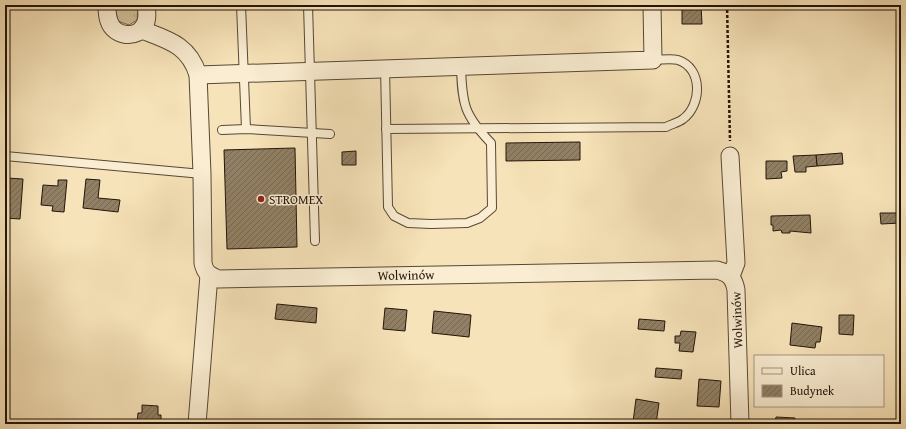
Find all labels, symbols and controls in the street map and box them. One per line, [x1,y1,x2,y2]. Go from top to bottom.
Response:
place label: STROMEX [269,190,323,209]
marker: STROMEX [256,194,266,204]
street label: Wolwinów [377,265,435,285]
street label: Wolwinów [726,290,747,349]
legend [754,355,884,407]
text: Ulica [790,362,816,379]
text: Budynek [790,382,835,399]

